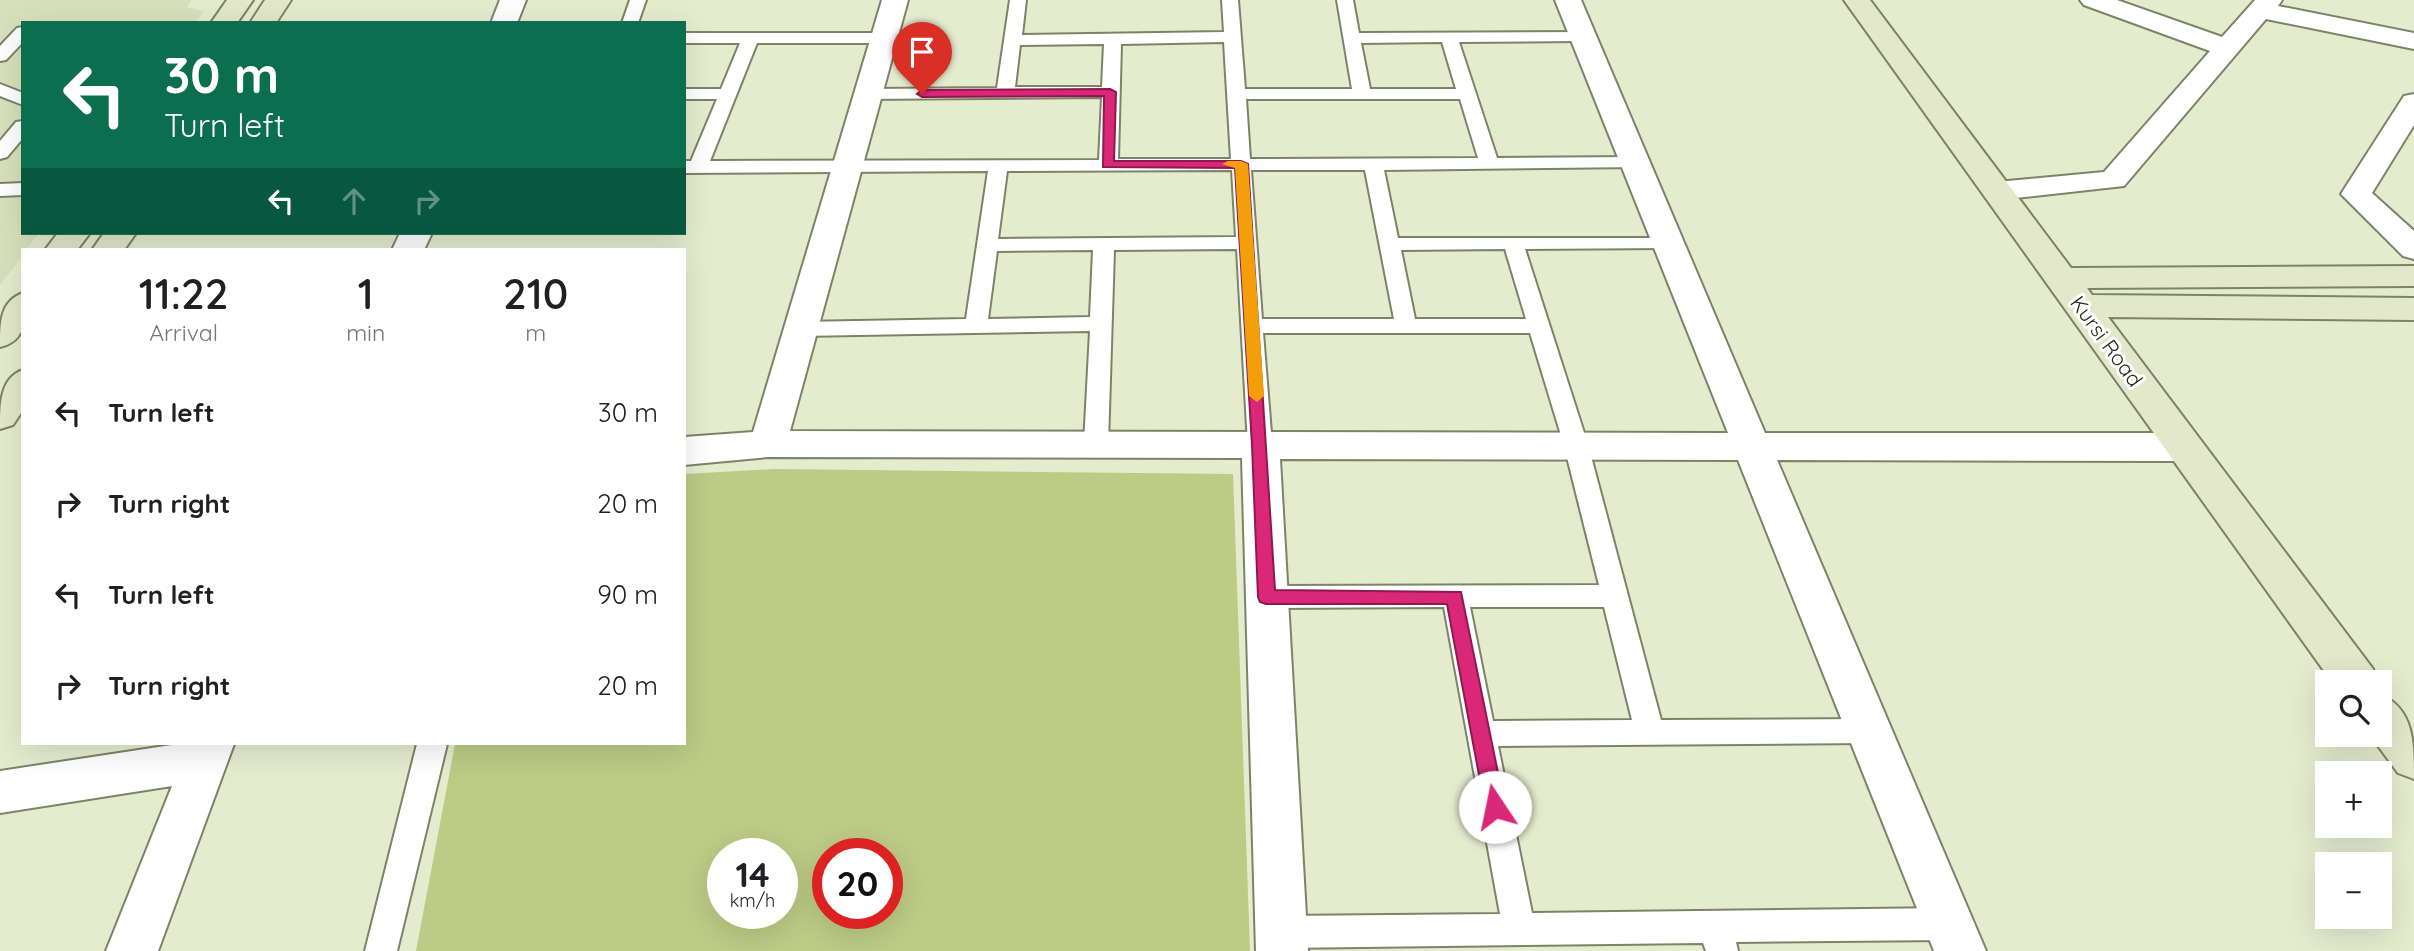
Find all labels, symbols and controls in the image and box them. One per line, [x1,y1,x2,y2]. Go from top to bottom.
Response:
pin [892,22,952,94]
icon: arrive [903,33,941,71]
text: 30 m [164,44,279,105]
icon: left [49,49,140,140]
text: Turn left [164,105,285,145]
icon: left [262,182,300,220]
icon: ahead [335,182,373,220]
icon: right [408,182,446,220]
text: 11:22 [139,267,228,320]
text: 1 [358,267,374,320]
text: 210 [503,267,568,320]
street label: Kursi Road [2065,290,2149,392]
text: Arrival [149,318,218,347]
text: min [346,318,385,347]
text: m [525,318,546,347]
icon: left [49,394,87,432]
text: Turn left [108,396,215,429]
text: 30 m [598,396,658,429]
icon: right [49,485,87,523]
text: Turn right [108,487,230,520]
text: 20 m [597,487,658,520]
icon: left [49,576,87,614]
text: Turn left [108,578,215,611]
text: 90 m [597,578,658,611]
icon: right [49,667,87,705]
text: Turn right [108,669,230,702]
text: 20 m [597,669,658,702]
map controls [2315,670,2392,929]
button: search [2315,670,2392,747]
button: + [2315,761,2392,838]
position arrow [1458,770,1532,844]
speed limit sign: 20 [812,838,903,929]
text: 14 [735,852,770,896]
button: − [2315,852,2392,929]
text: km/h [730,889,775,912]

